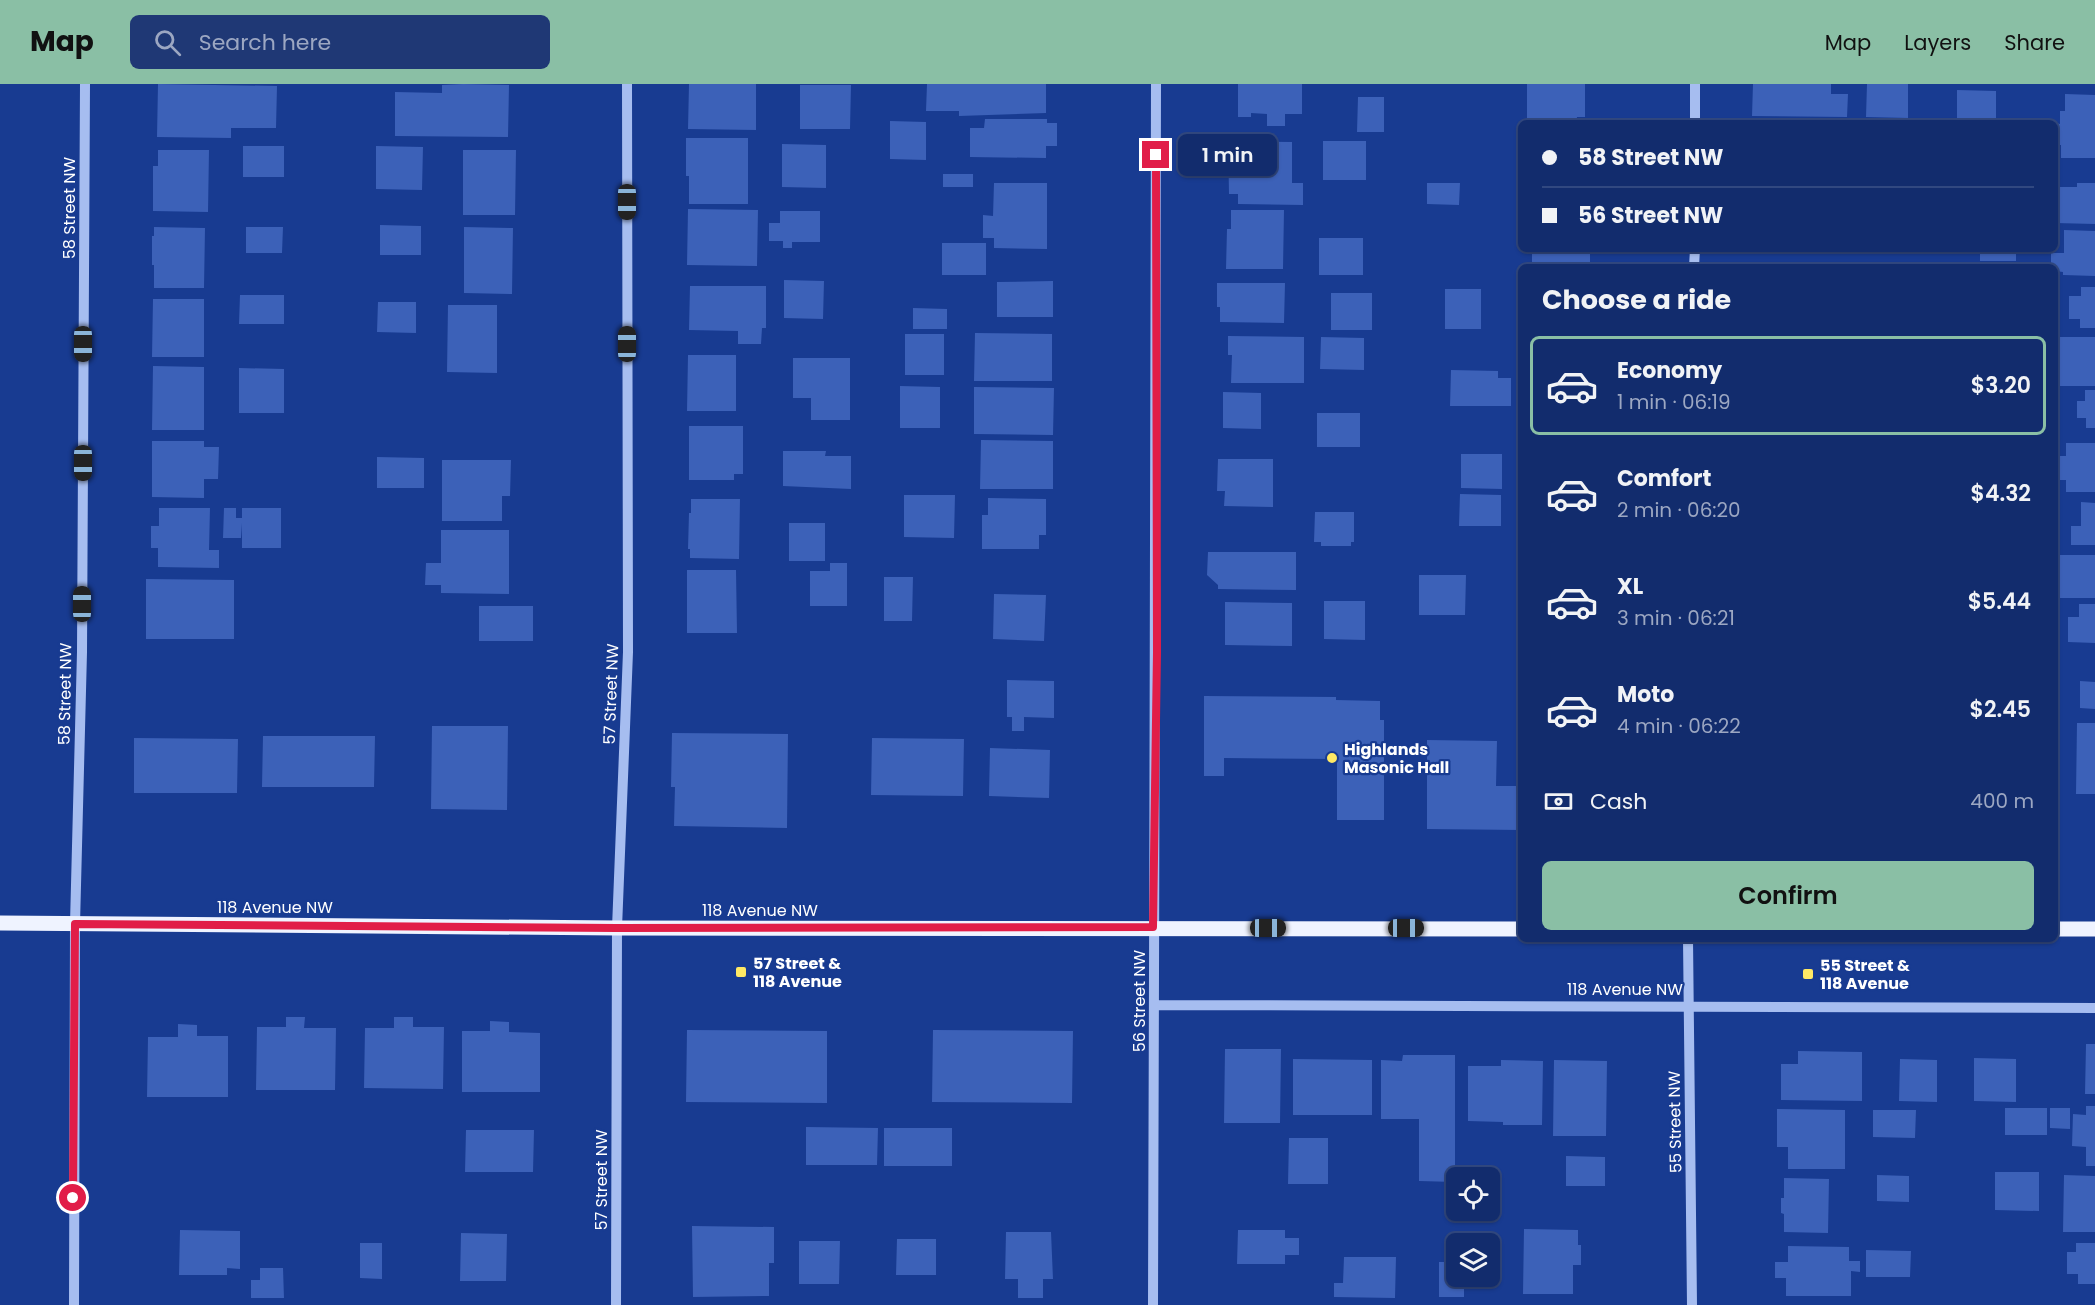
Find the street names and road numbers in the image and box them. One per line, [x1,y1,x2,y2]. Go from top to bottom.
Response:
street label: 58 Street NW [58,156,81,259]
street label: 58 Street NW [53,642,77,745]
street label: 57 Street NW [598,643,624,745]
street label: 118 Avenue NW [217,896,333,919]
street label: 118 Avenue NW [702,899,818,922]
street label: 56 Street NW [1128,949,1151,1052]
street label: 118 Avenue NW [1567,978,1683,1001]
street label: 55 Street NW [1663,1070,1687,1173]
street label: 57 Street NW [590,1129,613,1231]

